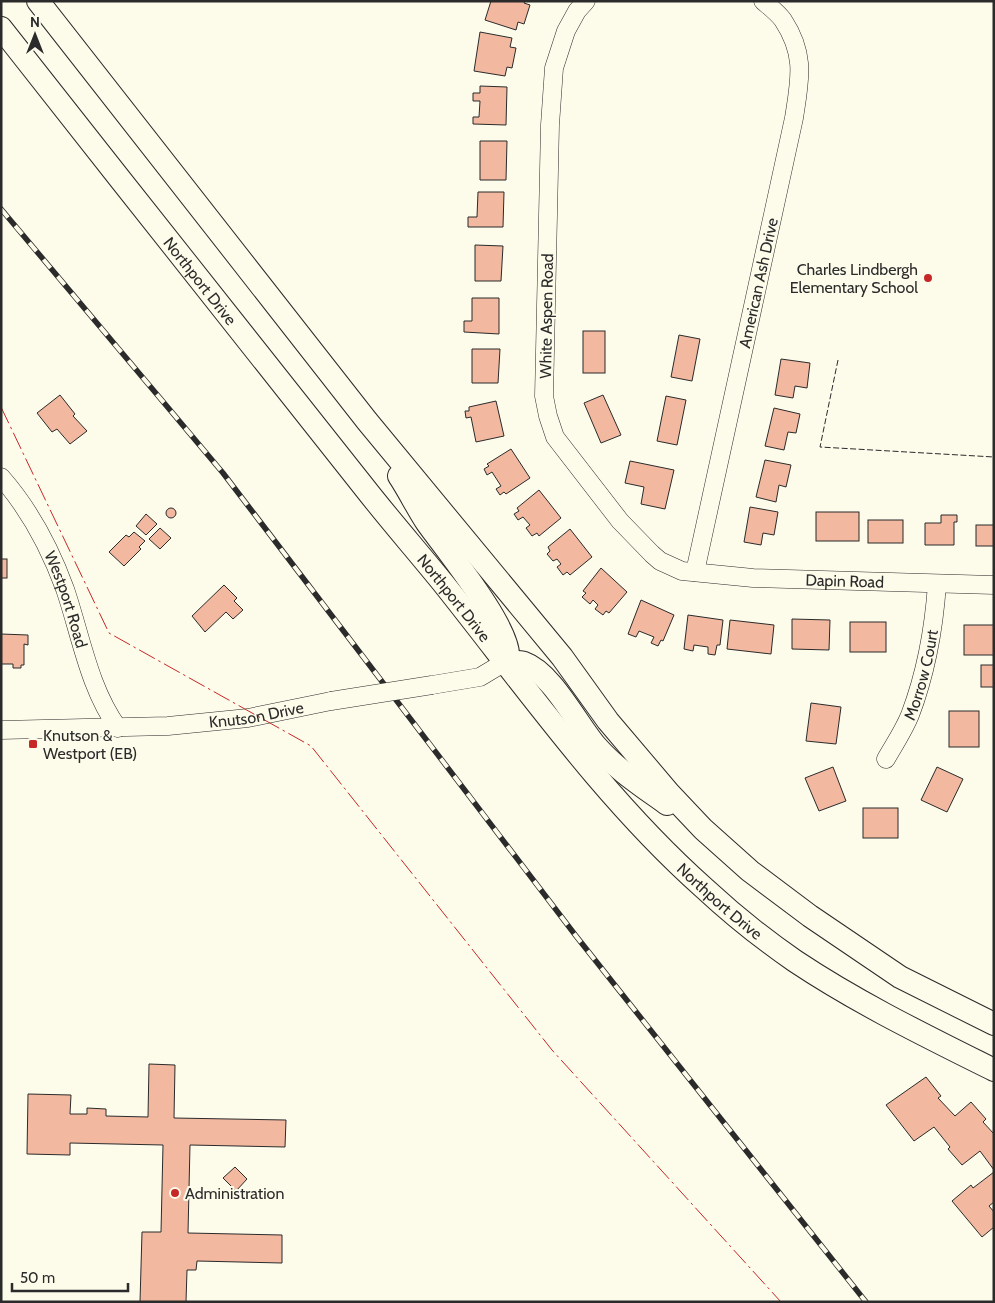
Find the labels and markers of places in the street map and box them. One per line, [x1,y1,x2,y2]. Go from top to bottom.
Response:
place label: Charles Lindbergh Elementary School [790,260,918,297]
marker: Charles Lindbergh Elementary School [922,272,934,284]
place label: Knutson & Westport (EB) [43,726,137,763]
marker: Knutson & Westport (EB) [27,738,39,750]
place label: Administration [185,1184,284,1203]
marker: Administration [169,1187,181,1199]

